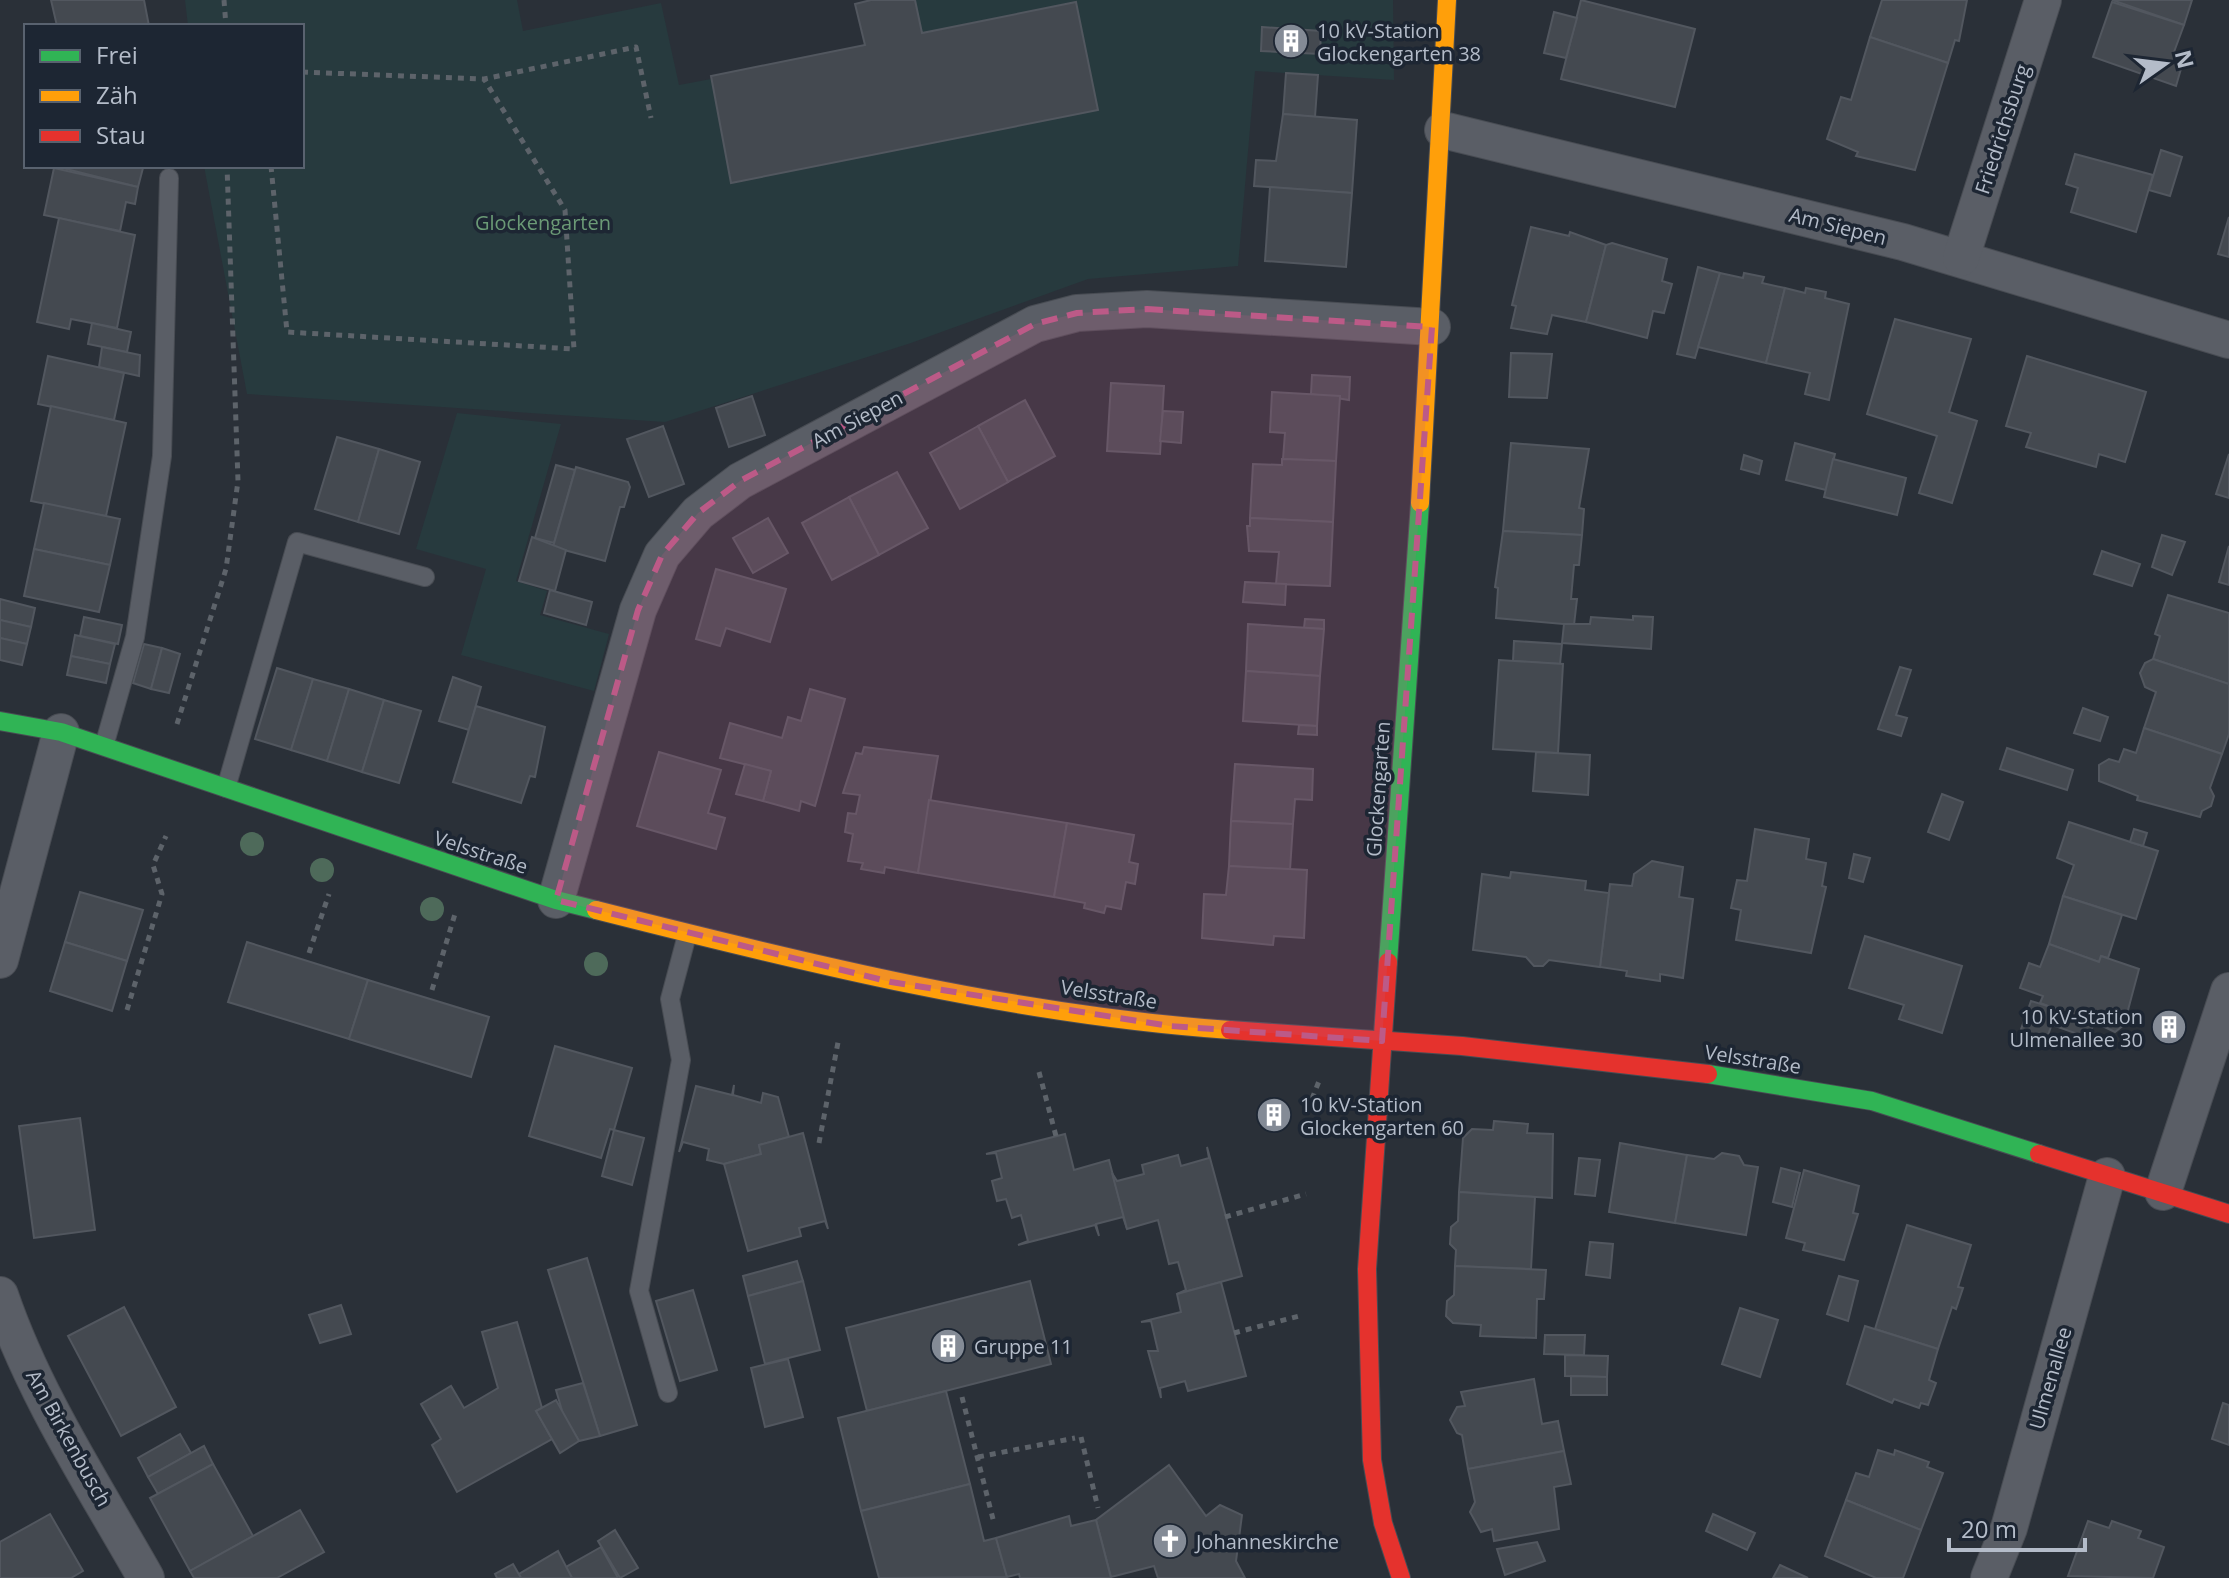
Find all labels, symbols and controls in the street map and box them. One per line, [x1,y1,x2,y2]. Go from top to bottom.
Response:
place label: 10 kV-Station Glockengarten 38 [1317,17,1481,67]
building icon: 10 kV-Station Glockengarten 38 [1272,22,1310,60]
legend [24,24,304,168]
north arrow [2125,24,2205,104]
text: Frei [96,38,138,71]
text: N [2169,47,2202,71]
street label: Friedrichsburg [1968,60,2036,197]
text: Zäh [96,78,138,111]
text: Stau [96,118,146,151]
street label: Am Siepen [1787,201,1889,251]
park label: Glockengarten [475,209,611,236]
street label: Am Siepen [807,384,907,454]
street label: Glockengarten [1360,720,1396,858]
street label: Velsstraße [431,824,531,880]
street label: Velsstraße [1059,973,1159,1015]
place label: 10 kV-Station Ulmenallee 30 [2010,1003,2143,1053]
building icon: 10 kV-Station Ulmenallee 30 [2150,1008,2188,1046]
street label: Velsstraße [1703,1038,1803,1080]
place label: 10 kV-Station Glockengarten 60 [1300,1091,1464,1141]
building icon: 10 kV-Station Glockengarten 60 [1255,1096,1293,1134]
street label: Ulmenallee [2023,1324,2077,1432]
building icon: Gruppe 11 [929,1327,967,1365]
place label: Gruppe 11 [974,1333,1073,1360]
street label: Am Birkenbusch [20,1365,118,1511]
scale bar [1949,1502,2085,1552]
text: 20 m [1961,1512,2017,1545]
church icon: Johanneskirche [1151,1522,1189,1560]
place label: Johanneskirche [1194,1528,1339,1555]

